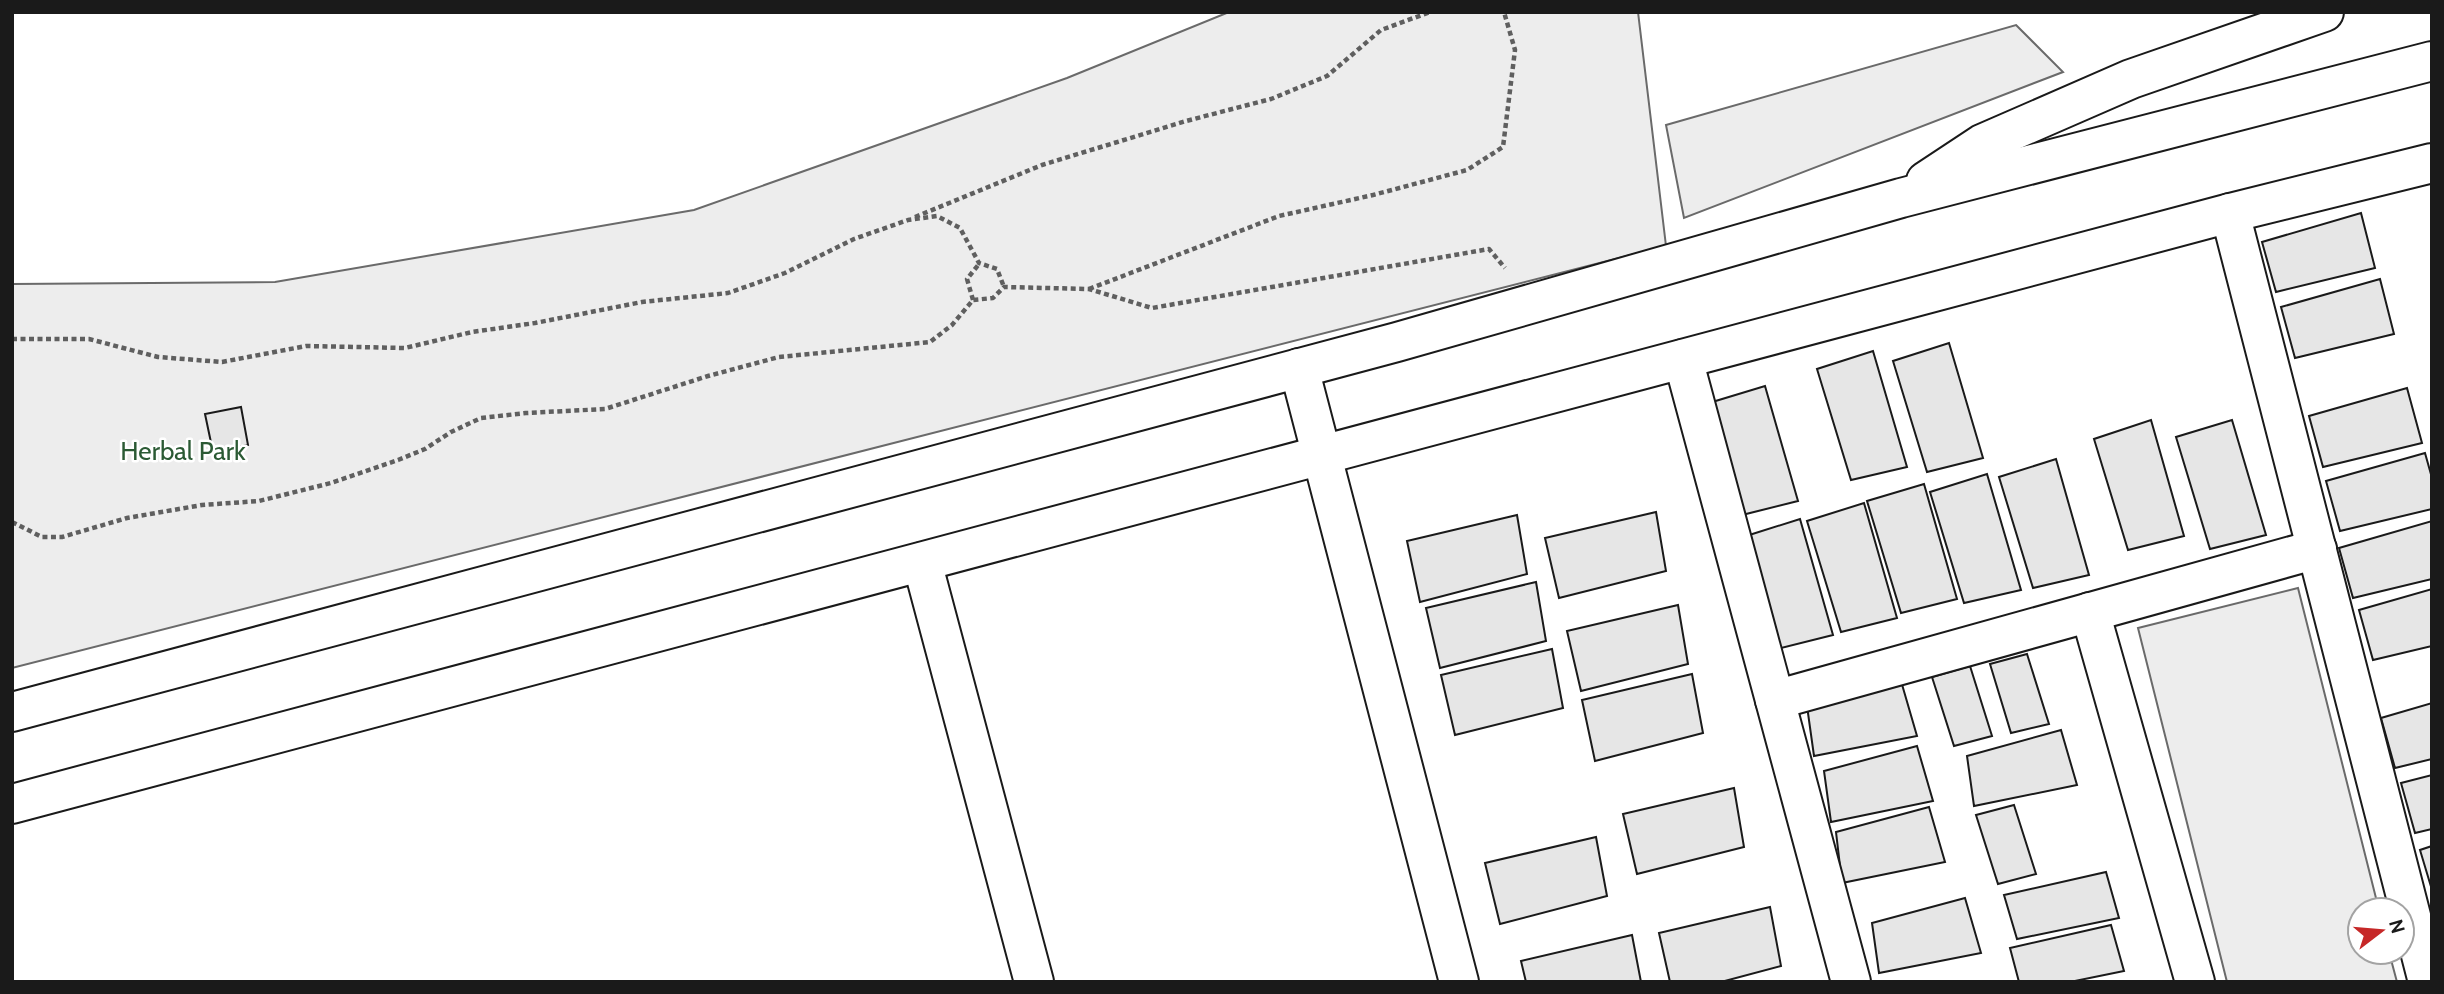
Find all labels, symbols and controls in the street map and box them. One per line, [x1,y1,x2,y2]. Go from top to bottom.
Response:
park label: Herbal Park [120,435,246,467]
north arrow [2346,896,2416,966]
text: N [2384,917,2410,936]

